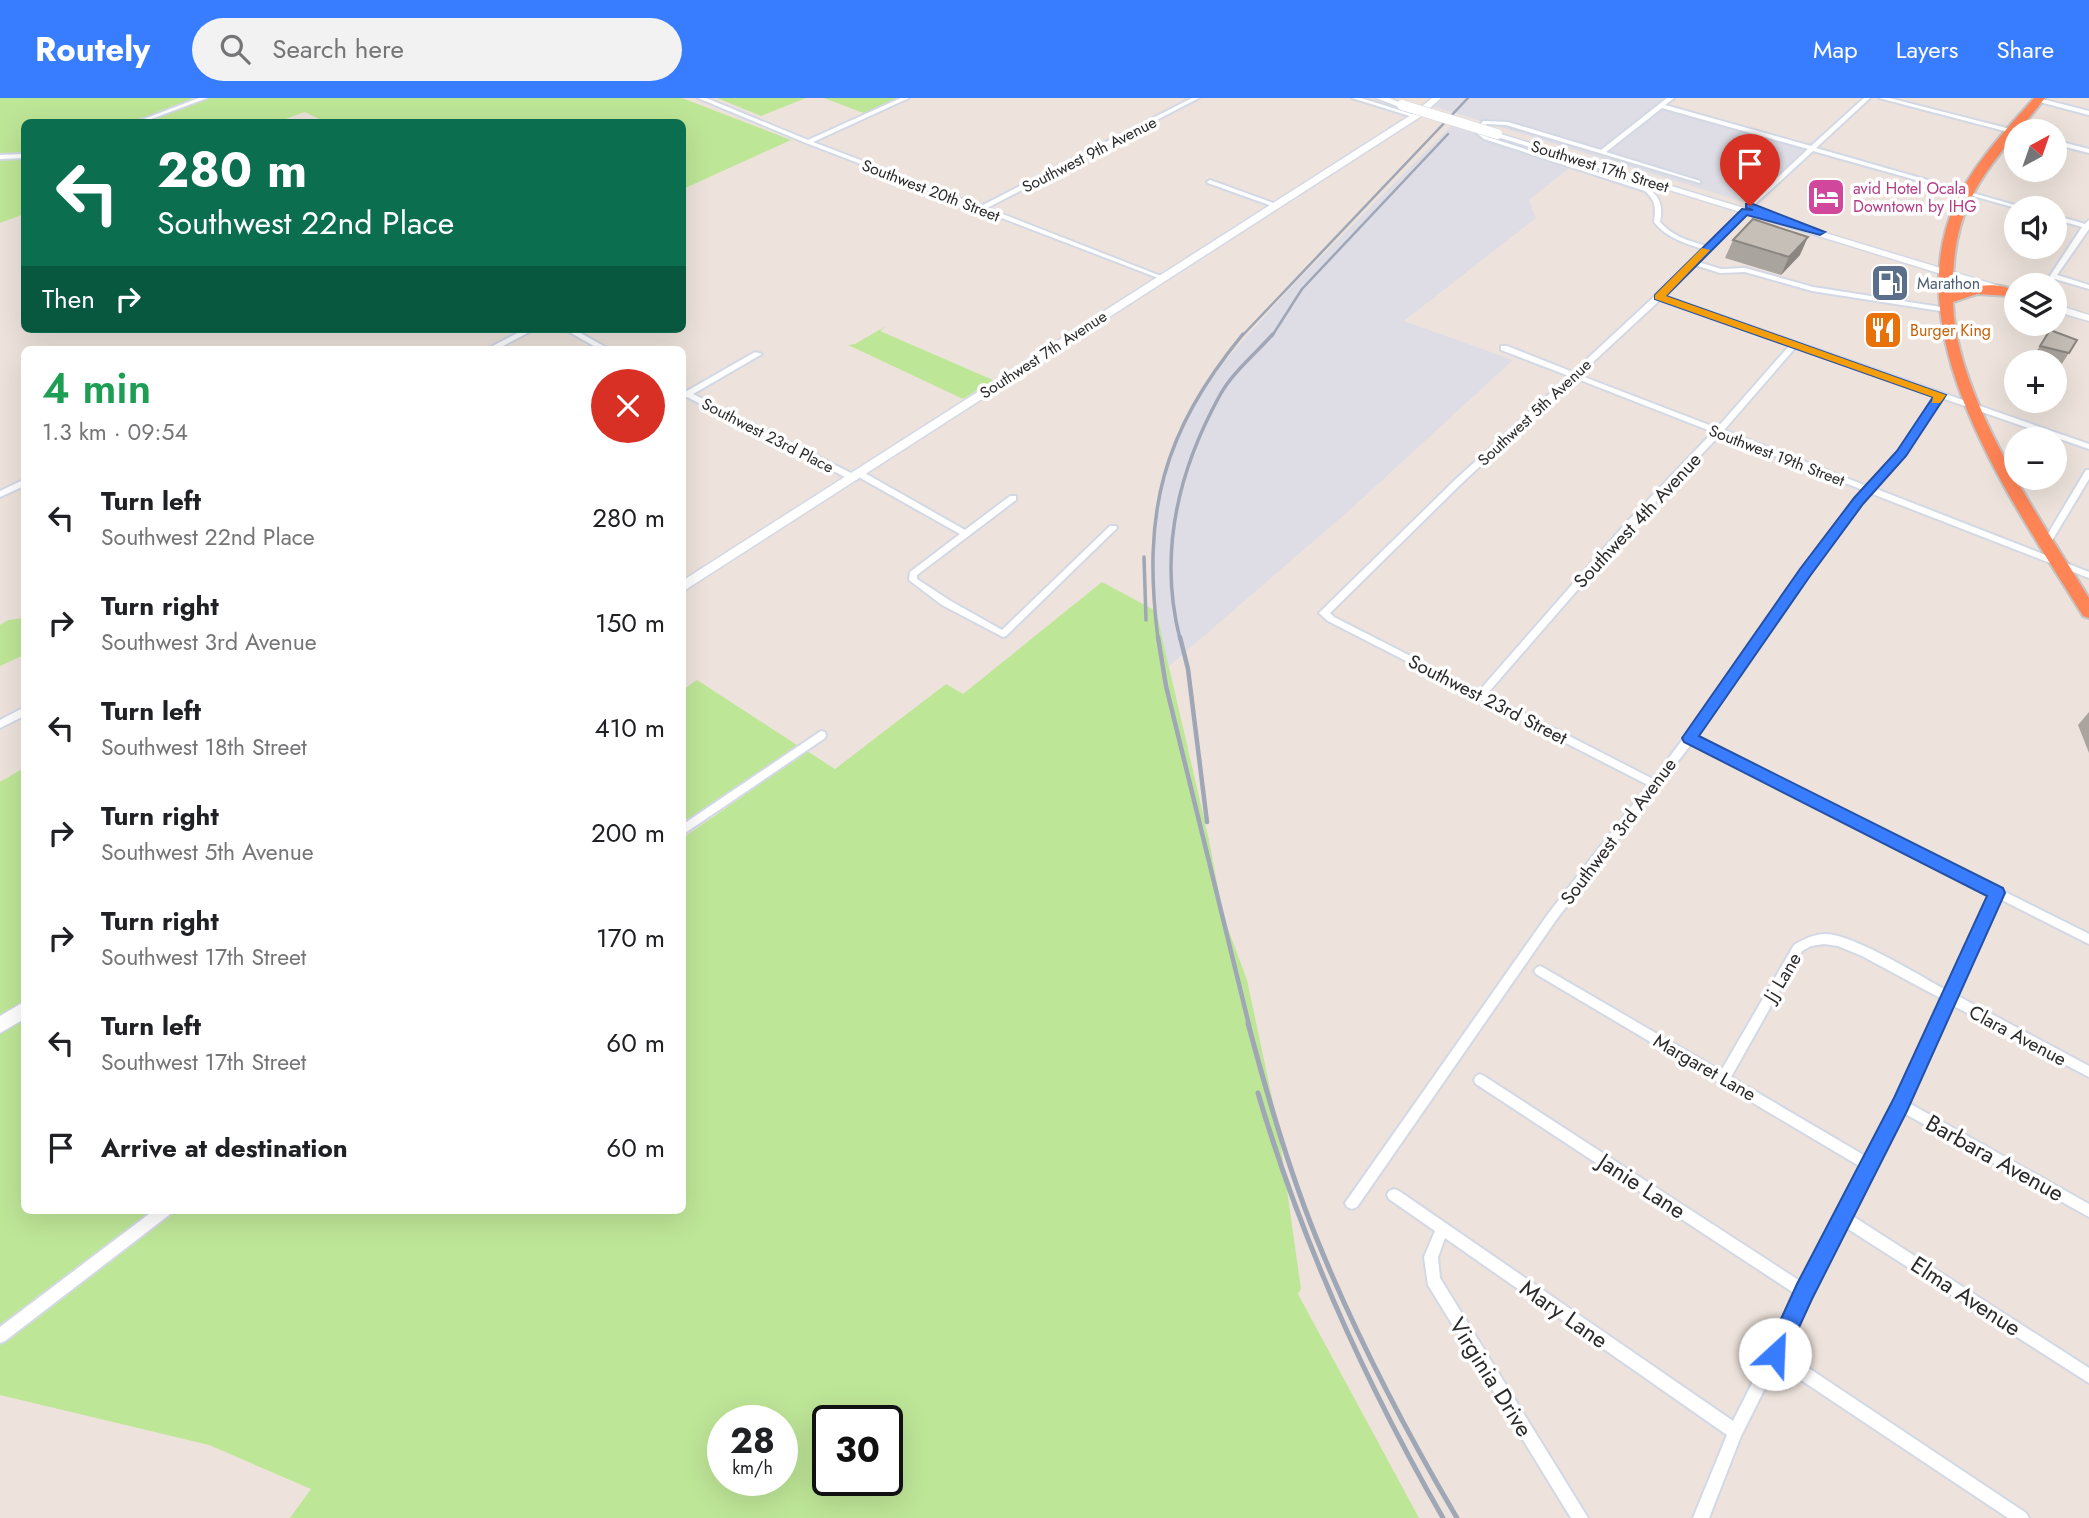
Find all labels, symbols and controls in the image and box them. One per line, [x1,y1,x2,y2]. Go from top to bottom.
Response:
search box [192,18,682,81]
text: Routely [35,26,150,73]
icon: search [216,30,254,68]
text: Search here [272,30,404,68]
text: Map [1813,32,1858,67]
text: Layers [1896,32,1958,67]
text: Share [1996,32,2054,67]
street label: Southwest 9th Avenue [1018,111,1160,198]
north arrow [2004,119,2067,182]
map controls [2004,119,2067,490]
pin [1720,134,1780,206]
text: 280 m [157,135,307,205]
street label: Southwest 17th Street [1528,135,1672,198]
icon: arrive [1731,145,1769,183]
icon: left [42,147,133,238]
street label: Southwest 20th Street [859,154,1003,227]
hotel icon: avid Hotel Ocala Downtown by IHG [1805,176,1847,218]
place label: avid Hotel Ocala Downtown by IHG [1853,177,1977,218]
button: sound [2004,196,2067,259]
text: Southwest 22nd Place [157,200,454,246]
fuel station icon: Marathon [1869,262,1911,304]
place label: Marathon [1917,272,1980,295]
button: layers [2004,273,2067,336]
text: Then [42,280,95,318]
icon: right [109,280,147,318]
street label: Southwest 7th Avenue [975,305,1111,404]
restaurant icon: Burger King [1862,309,1904,351]
place label: Burger King [1910,319,1991,342]
button: + [2004,350,2067,413]
street label: Southwest 5th Avenue [1472,354,1596,471]
text: 4 min [42,358,151,419]
button: close [591,369,665,443]
street label: Southwest 23rd Place [698,392,838,479]
text: 1.3 km · 09:54 [42,415,188,449]
street label: Southwest 19th Street [1706,419,1848,492]
button: − [2004,427,2067,490]
street label: Southwest 4th Avenue [1567,447,1707,594]
text: Turn left [101,482,201,520]
icon: left [42,499,80,537]
text: 280 m [592,499,665,537]
text: Southwest 22nd Place [101,520,315,554]
text: Turn right [101,587,219,625]
icon: right [42,604,80,642]
text: 150 m [595,604,665,642]
text: Southwest 3rd Avenue [101,625,317,659]
street label: Southwest 23rd Street [1404,648,1572,751]
text: Turn left [101,692,201,730]
icon: left [42,709,80,747]
text: 410 m [594,709,665,747]
text: Southwest 18th Street [101,730,307,764]
street label: Southwest 3rd Avenue [1554,752,1683,911]
text: Turn right [101,797,219,835]
icon: right [42,814,80,852]
text: 200 m [591,814,665,852]
text: Southwest 5th Avenue [101,835,314,869]
text: Turn right [101,902,219,940]
icon: right [42,919,80,957]
text: 170 m [596,919,665,957]
text: Southwest 17th Street [101,940,306,974]
street label: Jj Lane [1756,947,1808,1010]
street label: Clara Avenue [1964,998,2072,1073]
text: Turn left [101,1007,201,1045]
icon: left [42,1024,80,1062]
text: 60 m [606,1024,665,1062]
street label: Margaret Lane [1648,1027,1761,1108]
text: Southwest 17th Street [101,1045,306,1079]
street label: Barbara Avenue [1920,1106,2070,1210]
icon: arrive [42,1129,80,1167]
text: Arrive at destination [101,1129,348,1167]
text: 60 m [606,1129,665,1167]
street label: Janie Lane [1589,1143,1693,1227]
street label: Elma Avenue [1904,1248,2028,1345]
street label: Mary Lane [1513,1271,1615,1357]
street label: Virginia Drive [1441,1311,1541,1443]
position arrow [1738,1317,1812,1391]
speed limit sign: 30 [812,1405,903,1496]
text: 28 [730,1416,775,1466]
text: km/h [732,1455,773,1481]

